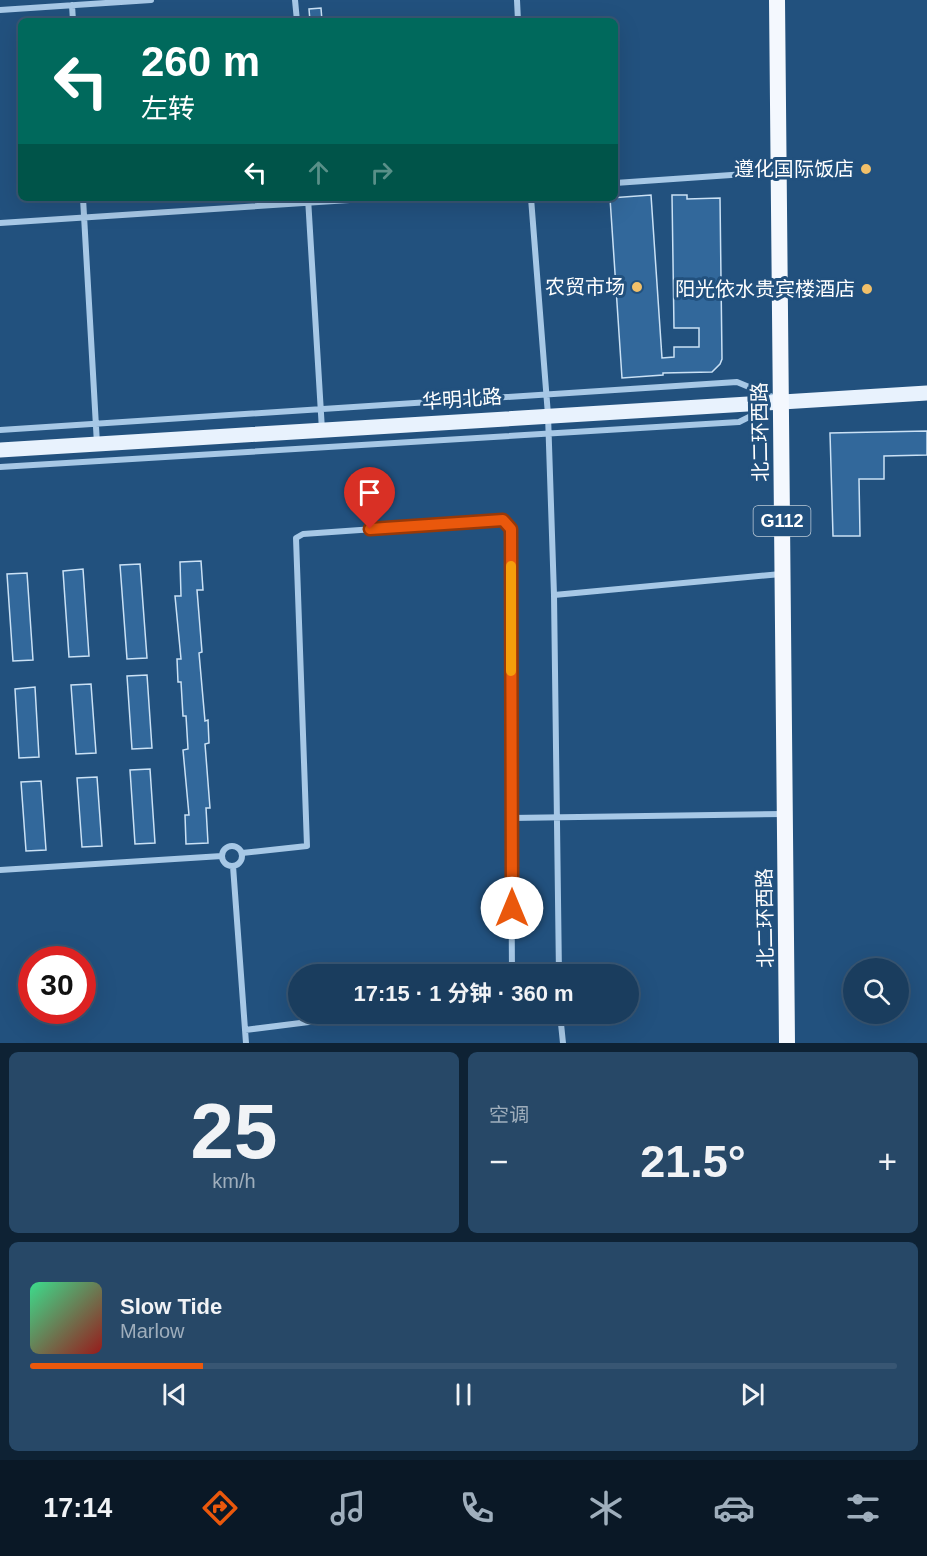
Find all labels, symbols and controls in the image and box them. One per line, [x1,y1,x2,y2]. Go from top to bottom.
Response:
text: 260 m [141,38,260,85]
icon: left [42,42,120,120]
text: 左转 [141,94,195,124]
icon: left [239,156,272,189]
icon: ahead [302,156,335,189]
icon: right [365,156,398,189]
place label: 遵化国际饭店 [734,158,854,180]
marker: 遵化国际饭店 [859,162,873,176]
place label: 农贸市场 [545,276,625,298]
place label: 阳光依水贵宾楼酒店 [675,278,855,300]
marker: 农贸市场 [630,280,644,294]
marker: 阳光依水贵宾楼酒店 [860,282,874,296]
street label: 北二环西路 [748,382,772,482]
street label: 华明北路 [421,385,503,413]
pin [344,467,395,529]
icon: arrive [353,476,386,509]
road number: G112 [754,506,810,536]
street label: 北二环西路 [753,868,777,968]
position arrow [480,876,544,940]
speed limit sign: 30 [18,946,96,1024]
map controls [843,958,909,1024]
button: search [843,958,909,1024]
text: 17:15 · 1 分钟 · 360 m [353,981,574,1006]
text: 25 [191,1087,277,1175]
text: 空调 [489,1104,529,1126]
text: 21.5° [640,1136,746,1187]
text: − [489,1143,508,1180]
text: + [878,1143,897,1180]
text: km/h [212,1170,256,1192]
text: Slow Tide [120,1294,222,1319]
text: Marlow [120,1320,184,1342]
icon: previous [158,1378,191,1411]
icon: pause [447,1378,480,1411]
icon: next [736,1378,769,1411]
icon: directions [199,1487,241,1529]
icon: music [327,1487,369,1529]
icon: phone [456,1487,498,1529]
icon: climate [585,1487,627,1529]
icon: car [713,1487,755,1529]
icon: filters [842,1487,884,1529]
text: 17:14 [43,1493,112,1523]

